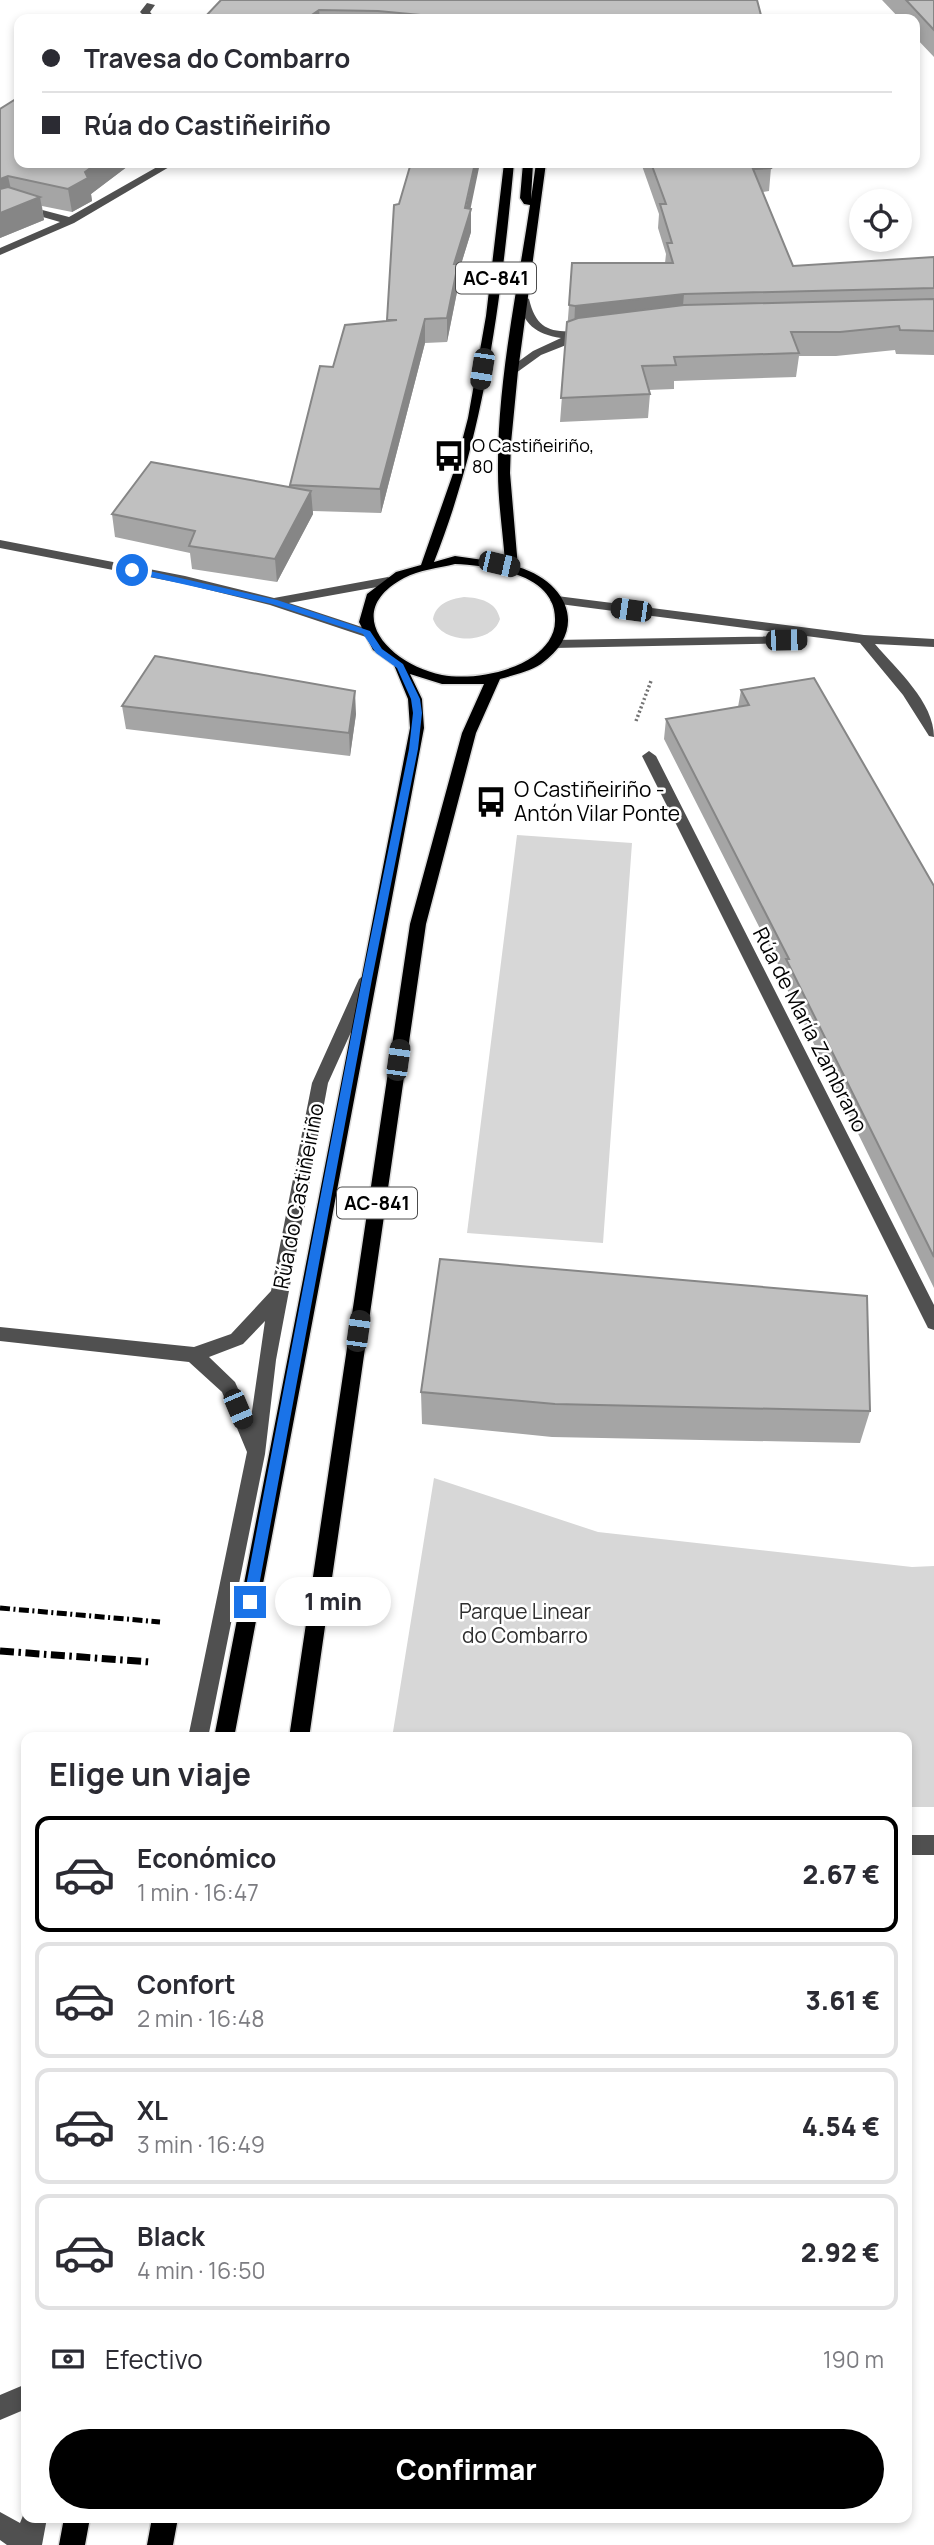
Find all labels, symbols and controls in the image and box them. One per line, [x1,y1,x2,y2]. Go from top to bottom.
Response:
text: Travesa do Combarro [84,40,350,76]
text: Rúa do Castiñeiriño [84,107,331,143]
map controls [849,189,912,252]
button: locate [849,189,912,252]
road number: AC-841 [456,262,536,294]
car [469,347,496,391]
place label: O Castiñeiriño, 80 [472,433,594,478]
bus stop icon: O Castiñeiriño, 80 [432,439,466,473]
car [477,549,522,579]
route start [116,554,148,586]
car [609,597,654,623]
car [765,629,808,651]
place label: O Castiñeiriño - Antón Vilar Ponte [514,775,680,827]
bus stop icon: O Castiñeiriño - Antón Vilar Ponte [474,785,508,819]
street label: Rúa de María Zambrano [747,922,875,1137]
car [385,1038,412,1082]
street label: Rúa do Castiñeiriño [266,1101,330,1291]
road number: AC-841 [337,1188,417,1218]
car [345,1309,372,1353]
car [221,1386,256,1432]
callout: 1 min [274,1578,390,1626]
text: 1 min [304,1585,362,1617]
route end [234,1586,266,1618]
park label: Parque Linear do Combarro [459,1597,592,1649]
text: Elige un viaje [49,1752,251,1796]
text: Económico [137,1840,276,1876]
icon: car [53,1843,116,1906]
text: 2.67 € [802,1856,880,1892]
text: 1 min · 16:47 [137,1876,259,1908]
text: Confort [137,1966,236,2002]
icon: car [53,1969,116,2032]
text: 3.61 € [805,1982,880,2018]
text: 2 min · 16:48 [137,2002,265,2034]
text: XL [137,2092,168,2128]
icon: car [53,2095,116,2158]
text: 4.54 € [802,2108,880,2144]
text: 3 min · 16:49 [137,2128,265,2160]
text: Black [137,2218,205,2254]
icon: car [53,2221,116,2284]
text: 2.92 € [801,2234,880,2270]
text: 4 min · 16:50 [137,2254,266,2286]
icon: cash [49,2340,87,2378]
text: Efectivo [105,2341,203,2377]
text: 190 m [823,2343,884,2375]
button: Confirmar [49,2429,884,2509]

